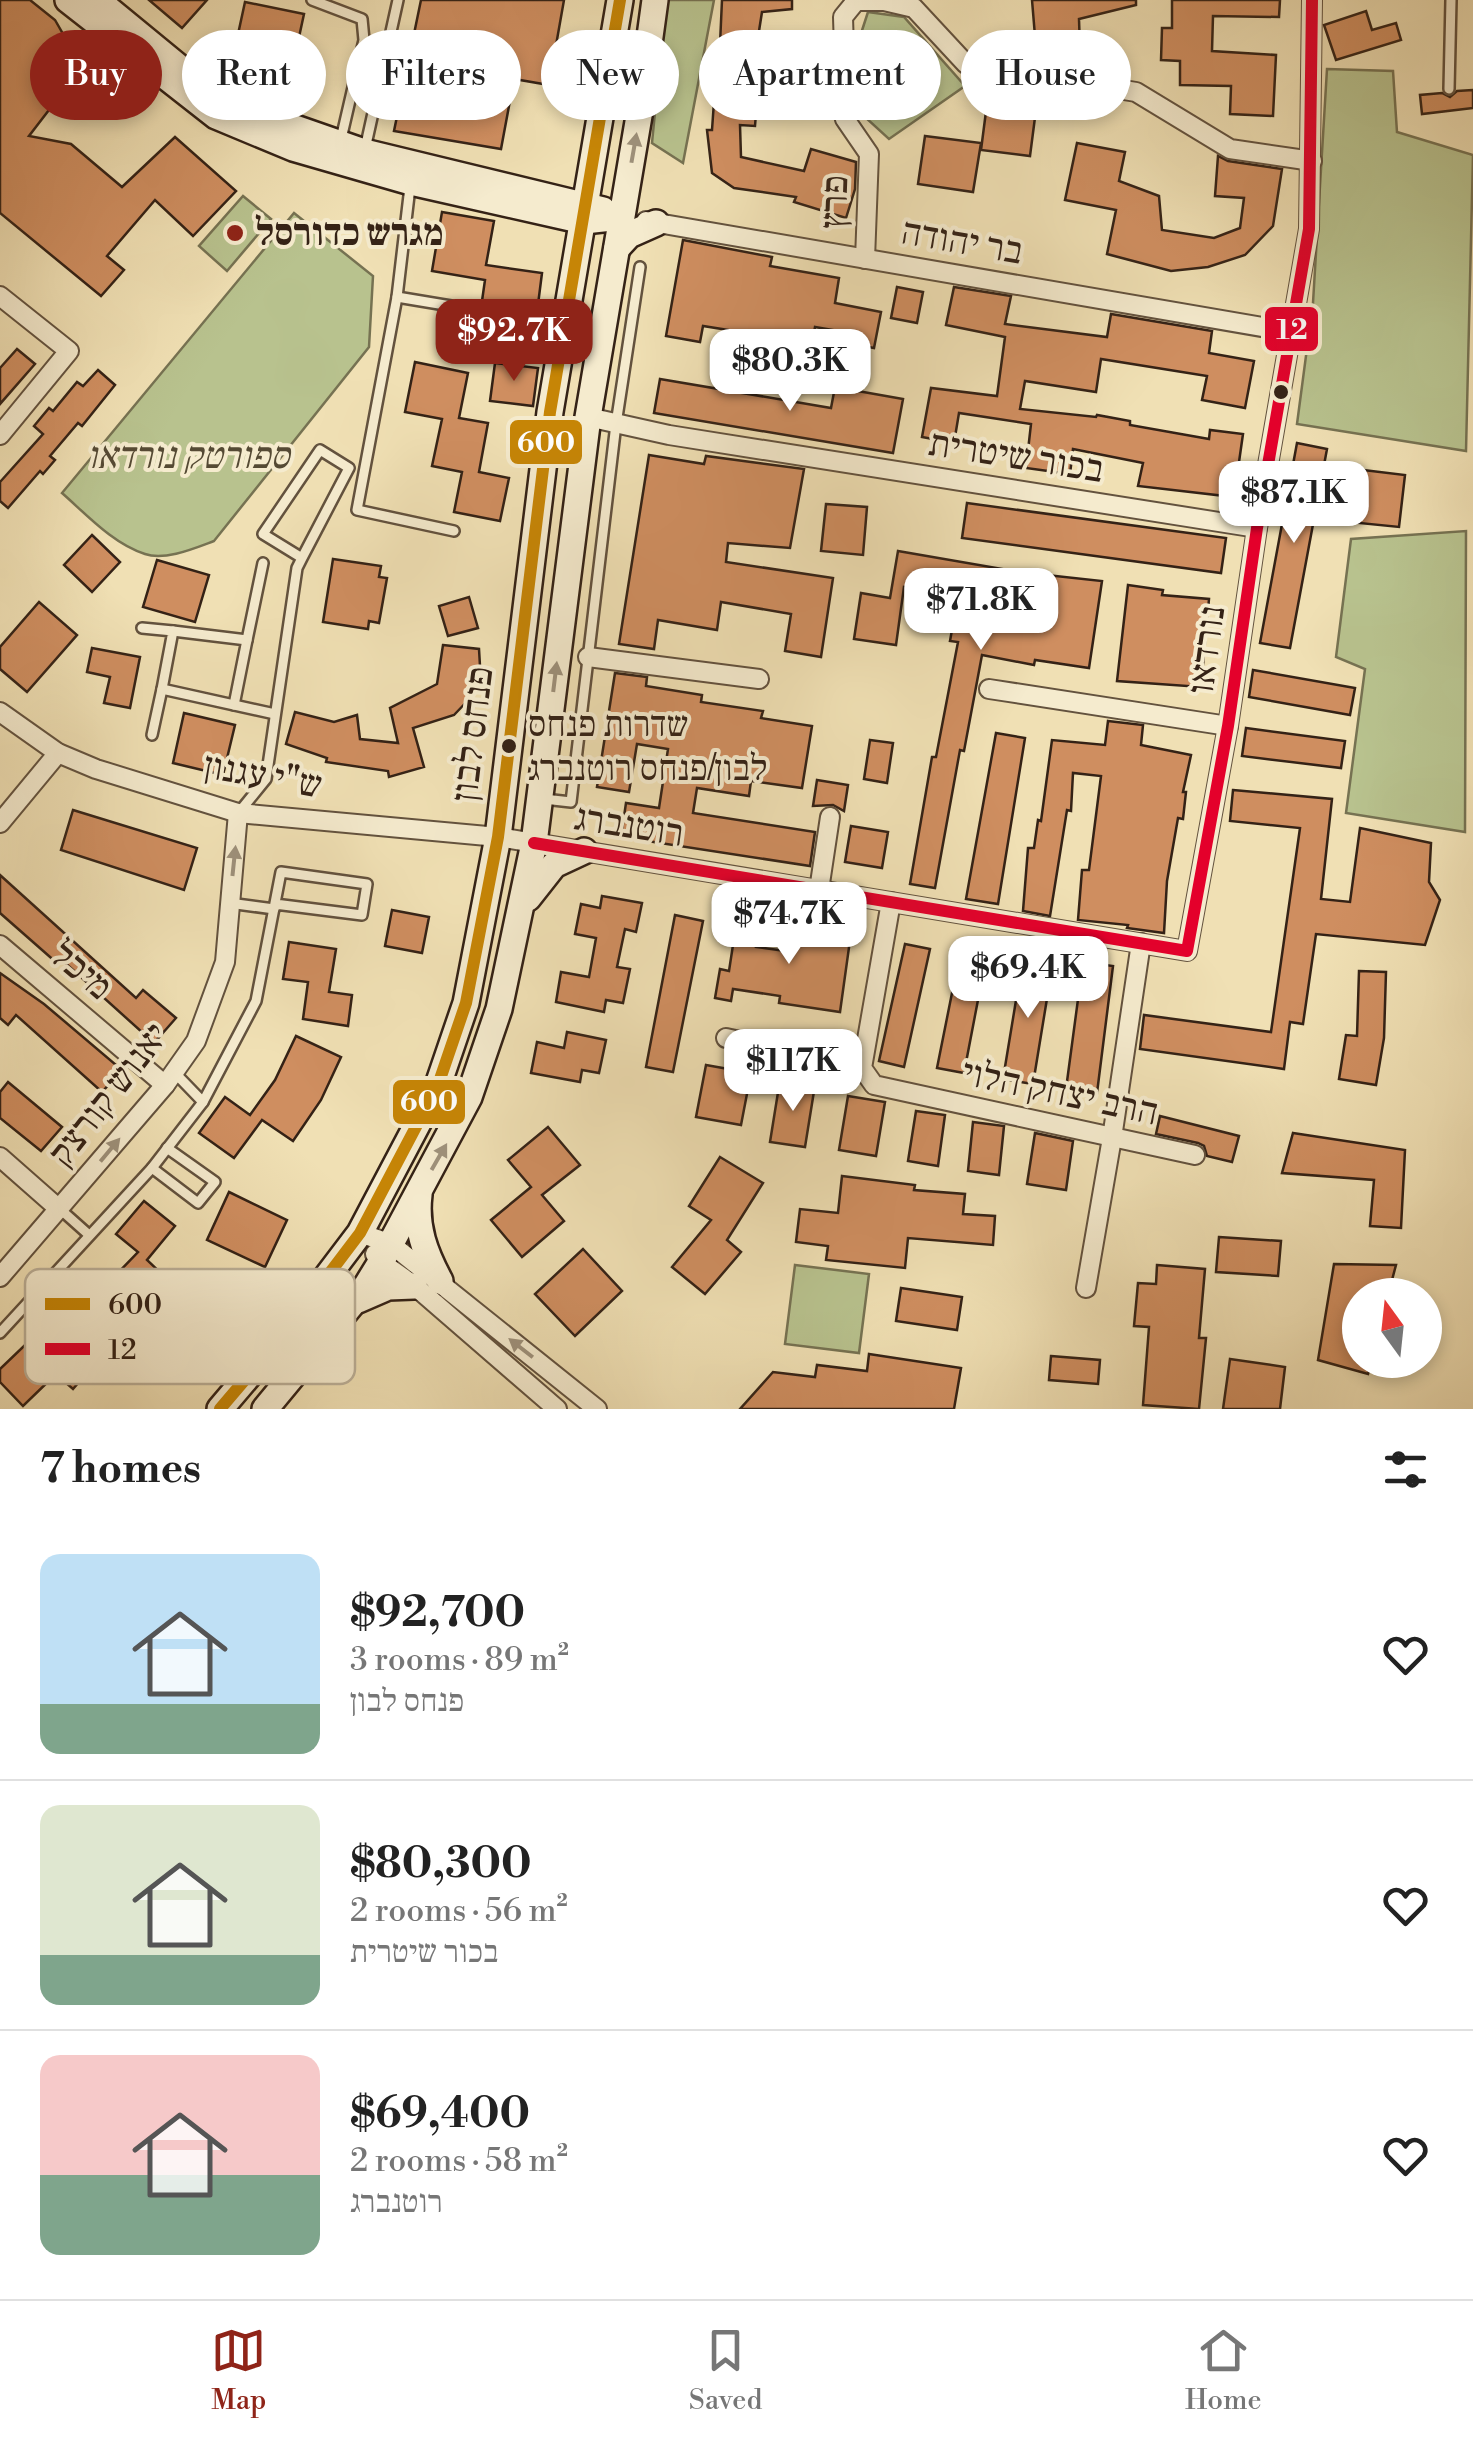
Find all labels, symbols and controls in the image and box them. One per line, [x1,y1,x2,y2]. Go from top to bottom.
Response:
chip: Buy [30,30,162,120]
chip: Rent [182,30,326,120]
chip: Filters [346,30,521,120]
chip: New [541,30,679,120]
chip: Apartment [699,30,941,120]
chip: House [961,30,1131,120]
one-way arrow [627,132,642,163]
street label: פרץ [811,174,859,230]
street label: בר יהודה [898,208,1026,276]
place label: מגרש כדורסל [255,210,444,257]
marker: מגרש כדורסל [224,222,246,244]
pin: $92.7K [433,299,595,384]
line badge: 12 [1263,305,1320,353]
text: $92.7K [458,311,570,351]
text: 12 [1276,313,1308,348]
pin: $80.3K [709,329,871,414]
text: $80.3K [732,341,848,381]
unlabelled marker [1271,382,1291,402]
line badge: 600 [508,418,584,466]
street label: בכור שיטרית [925,420,1107,494]
text: 600 [517,426,575,461]
park label: ספורטק נורדאו [86,433,291,480]
pin: $87.1K [1213,461,1375,546]
text: $87.1K [1241,473,1347,513]
pin: $71.8K [900,568,1062,653]
text: $71.8K [926,580,1036,620]
street label: נורדאו [1178,603,1236,697]
one-way arrow [547,660,563,692]
street label: פנחס לבון [441,664,505,804]
place label: שדרות פנחס לבון/פנחס רוטנברג [528,703,768,792]
marker: שדרות פנחס לבון/פנחס רוטנברג [499,736,519,756]
street label: ש"י עגנון [200,742,326,810]
street label: רוטנברג [571,794,687,858]
one-way arrow [226,844,242,876]
pin: $74.7K [708,882,870,967]
text: $74.7K [734,894,844,934]
street label: מיכל [40,931,122,1011]
pin: $69.4K [947,936,1109,1021]
text: $69.4K [970,948,1086,988]
street label: יאנוש קורצק [38,1014,180,1176]
pin: $117K [723,1029,863,1114]
text: $117K [746,1041,840,1081]
street label: הרב יצחק הלוי [958,1049,1162,1137]
line badge: 600 [391,1078,467,1126]
text: 600 [400,1085,458,1120]
one-way arrow [98,1138,120,1163]
one-way arrow [430,1143,447,1171]
legend [25,1269,355,1384]
north arrow [1342,1278,1442,1378]
map controls [1342,1278,1442,1378]
text: 600 [108,1288,162,1323]
text: 12 [108,1333,137,1368]
one-way arrow [508,1338,533,1359]
icon: filters [1378,1442,1433,1497]
text: 7 homes [40,1443,201,1496]
text: $92,700 [350,1587,525,1640]
icon: home [120,1594,240,1714]
icon: heart [1378,1627,1433,1682]
text: 3 rooms · 89 m² [350,1640,569,1680]
text: פנחס לבון [350,1681,464,1721]
text: $80,300 [350,1838,532,1891]
icon: home [120,1845,240,1965]
icon: heart [1378,1878,1433,1933]
text: 2 rooms · 56 m² [350,1891,568,1931]
text: בכור שיטרית [350,1932,498,1972]
text: $69,400 [350,2088,530,2141]
icon: home [120,2095,240,2215]
icon: heart [1378,2128,1433,2183]
text: 2 rooms · 58 m² [350,2141,568,2181]
text: רוטנברג [350,2182,443,2222]
tab: Map [211,2323,266,2418]
tab: Saved [689,2323,762,2418]
tab: Home [1185,2323,1262,2418]

